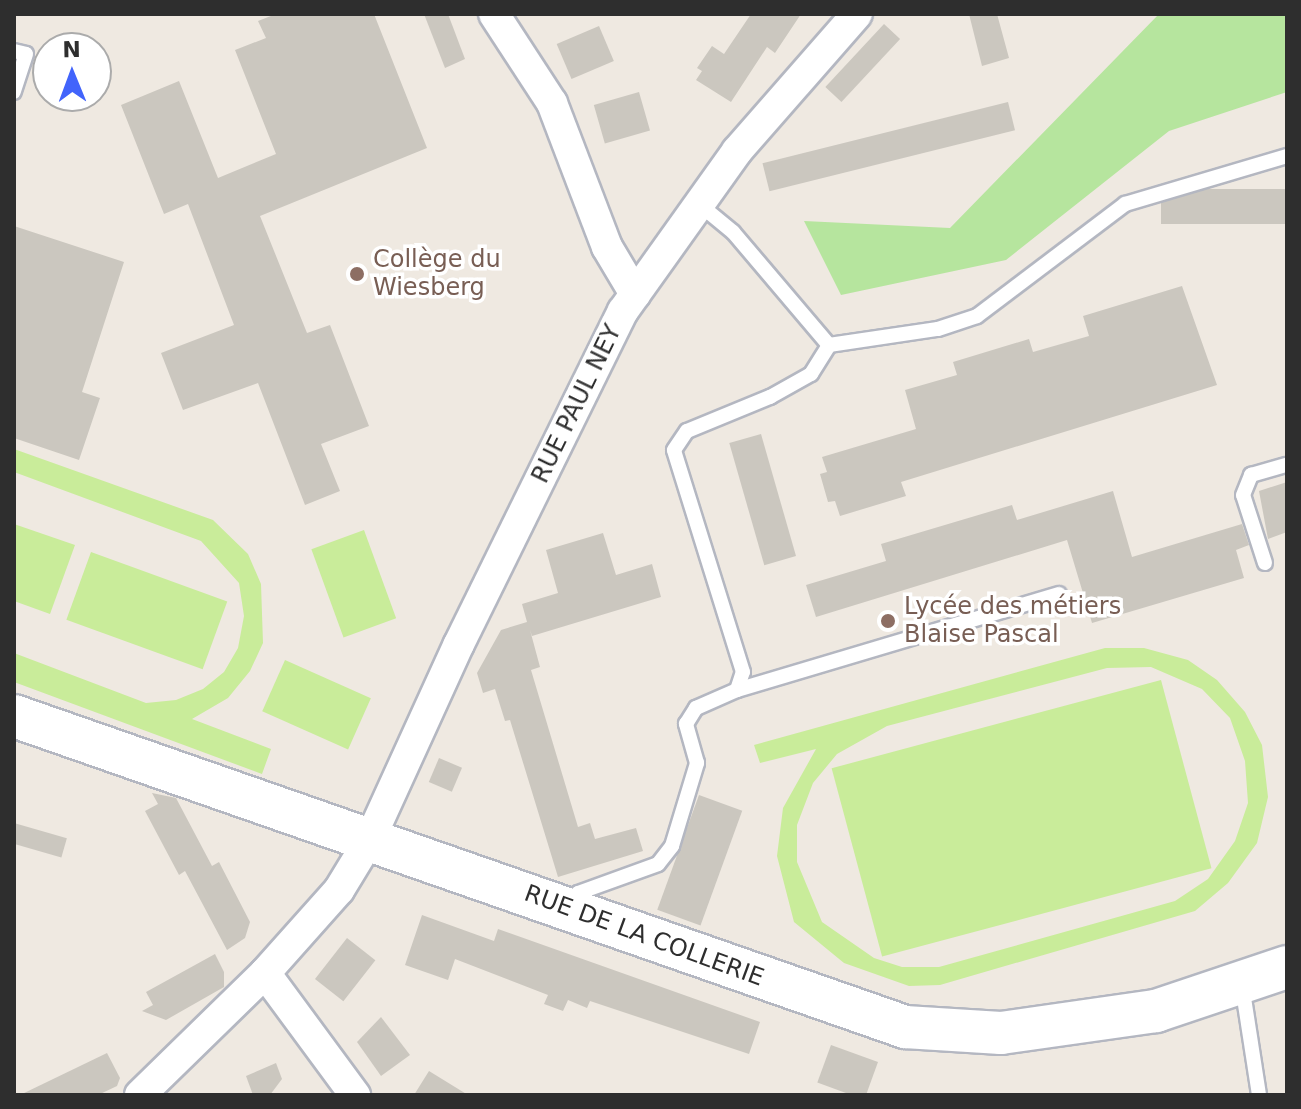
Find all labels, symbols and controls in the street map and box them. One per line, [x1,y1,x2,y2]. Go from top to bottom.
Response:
north arrow [32,32,112,112]
text: N [62,37,81,62]
place label: Collège du Wiesberg [373,246,501,302]
marker: Collège du Wiesberg [348,265,366,283]
street label: RUE PAUL NEY [526,320,628,488]
place label: Lycée des métiers Blaise Pascal [904,593,1121,649]
marker: Lycée des métiers Blaise Pascal [879,612,897,630]
street label: RUE DE LA COLLERIE [520,879,768,993]

